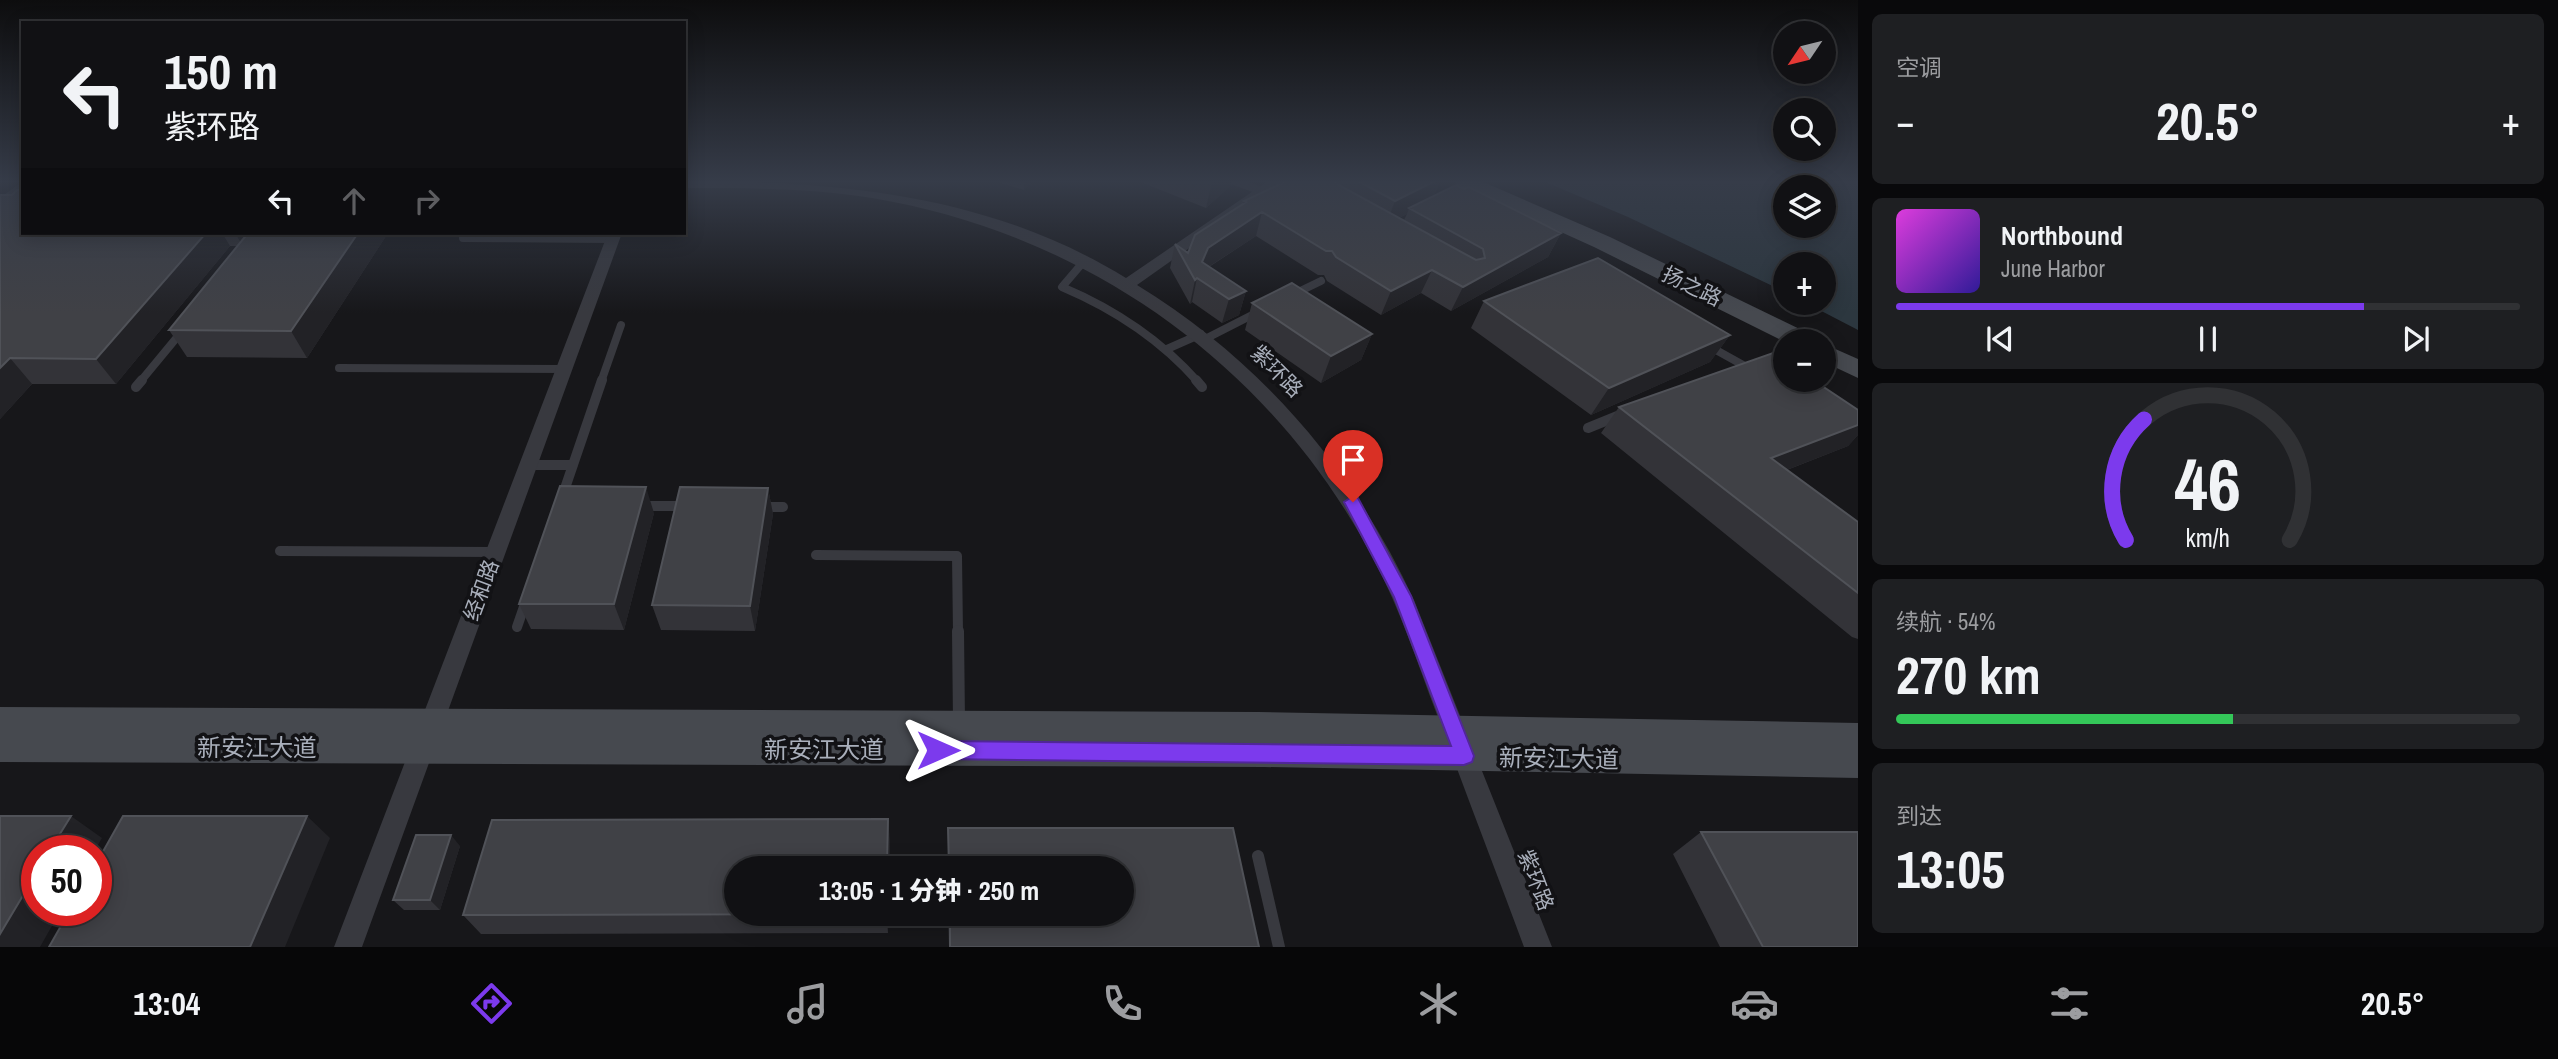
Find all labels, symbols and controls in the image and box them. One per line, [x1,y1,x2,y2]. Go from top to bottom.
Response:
north arrow [1773,21,1836,84]
map controls [1773,21,1836,392]
text: 150 m [164,38,278,104]
icon: left [49,49,140,140]
text: 空调 [1896,52,1942,83]
text: 20.5° [2156,86,2260,156]
text: − [1896,96,1914,147]
text: + [2502,96,2520,147]
button: search [1773,98,1836,161]
text: 紫环路 [164,105,260,148]
button: layers [1773,175,1836,238]
icon: left [262,182,300,220]
icon: ahead [335,182,373,220]
icon: right [408,182,446,220]
text: Northbound [2001,218,2123,253]
button: + [1773,252,1836,315]
text: June Harbor [2001,253,2105,284]
street label: 扬之路 [1657,259,1727,313]
icon: previous [1981,320,2019,358]
icon: pause [2189,320,2227,358]
icon: next [2397,320,2435,358]
button: − [1773,329,1836,392]
street label: 紫环路 [1244,338,1310,404]
pin [1323,430,1383,502]
text: 46 [2175,435,2241,533]
icon: arrive [1334,441,1372,479]
text: km/h [2186,520,2230,554]
street label: 经和路 [457,555,505,625]
text: 续航 · 54% [1896,606,1995,637]
text: 270 km [1896,640,2041,710]
position arrow [901,713,975,787]
street label: 新安江大道 [197,731,317,763]
street label: 新安江大道 [764,733,884,765]
street label: 新安江大道 [1499,741,1619,775]
text: 到达 [1896,800,1942,831]
text: 13:05 [1896,834,2005,904]
speed limit sign: 50 [21,835,112,926]
street label: 紫环路 [1511,845,1561,915]
text: 13:05 · 1 分钟 · 250 m [819,873,1039,908]
icon: directions [467,979,516,1028]
icon: music [783,979,832,1028]
icon: phone [1098,979,1147,1028]
icon: climate [1414,979,1463,1028]
icon: car [1730,979,1779,1028]
icon: filters [2045,979,2094,1028]
text: 13:04 [133,982,200,1025]
text: 20.5° [2361,982,2425,1025]

